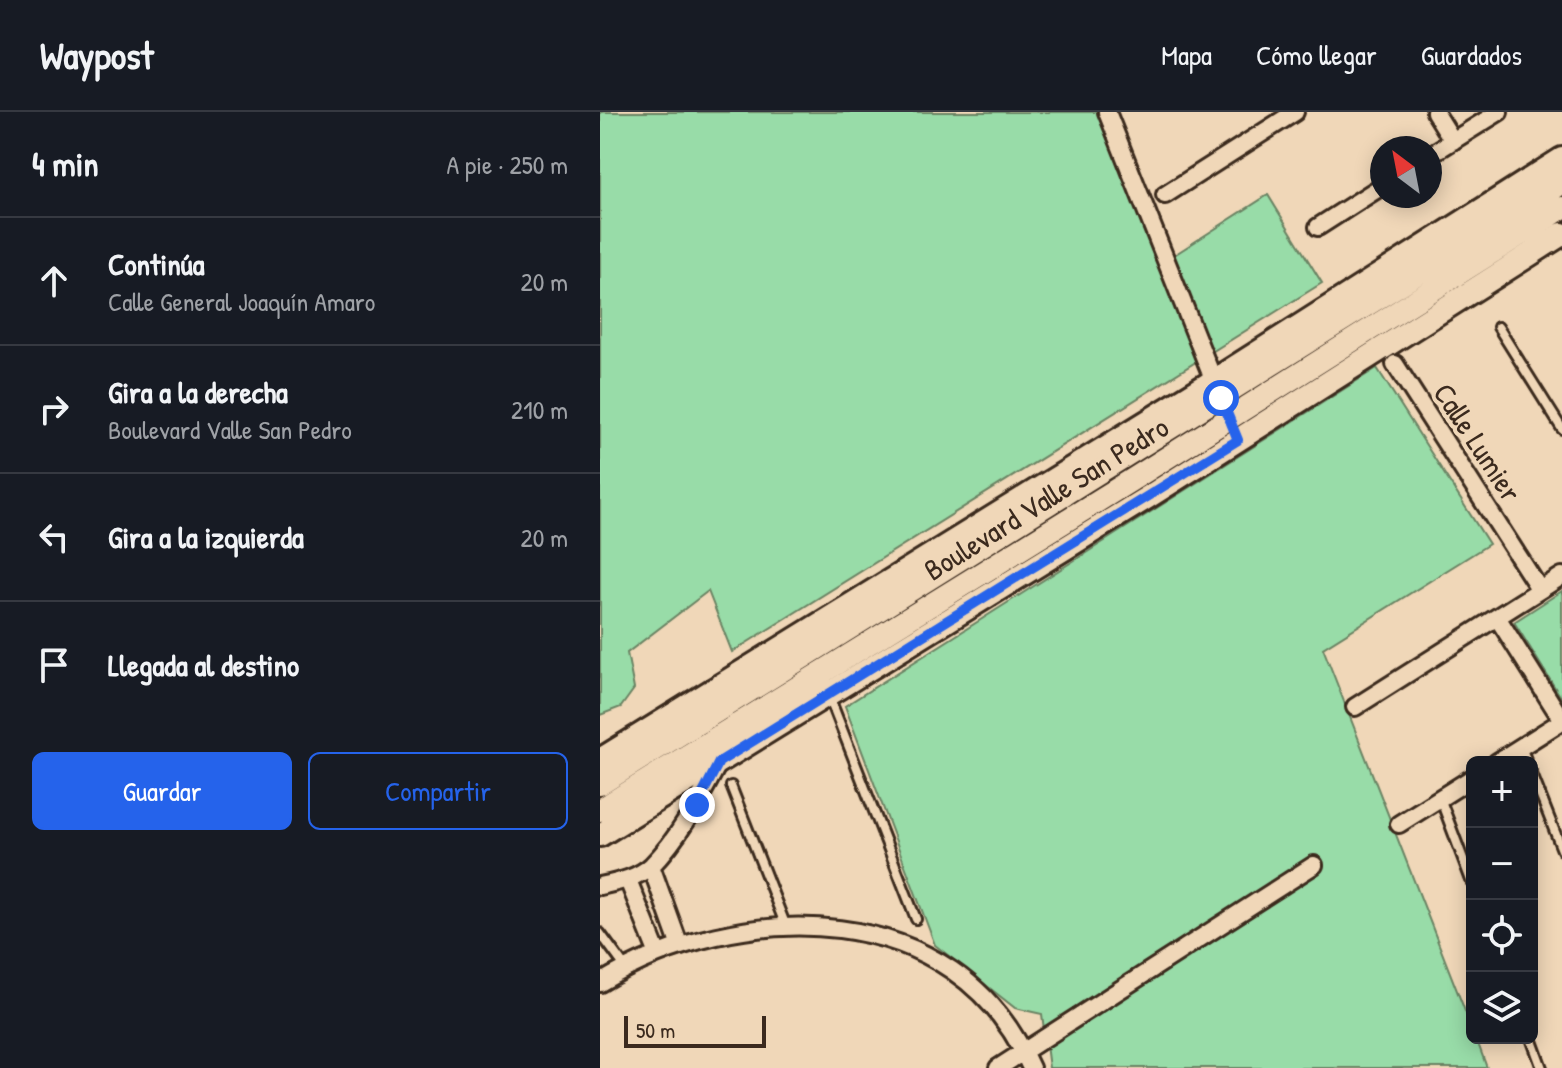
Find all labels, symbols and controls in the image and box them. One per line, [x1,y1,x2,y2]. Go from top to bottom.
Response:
text: Waypost [40,29,154,81]
text: Mapa [1161,36,1212,74]
text: Cómo llegar [1256,36,1377,74]
text: Guardados [1421,36,1522,74]
north arrow [1370,136,1442,208]
text: 4 min [32,141,99,187]
text: A pie · 250 m [446,147,568,182]
text: Continúa [108,244,204,284]
icon: ahead [32,259,76,303]
text: 20 m [521,264,568,299]
text: Calle General Joaquín Amaro [108,284,375,319]
text: Gira a la derecha [108,372,288,412]
street label: Calle Lumier [1425,375,1531,509]
route start [1203,380,1239,416]
icon: right [32,387,76,431]
text: 210 m [511,392,568,427]
street label: Boulevard Valle San Pedro [916,407,1176,589]
text: Boulevard Valle San Pedro [108,412,352,447]
icon: left [32,515,76,559]
text: Gira a la izquierda [108,517,304,557]
text: 20 m [521,520,568,555]
icon: arrive [32,643,76,687]
text: Llegada al destino [108,645,299,685]
button: Guardar [32,752,292,830]
button: Compartir [308,752,568,830]
map controls [1466,756,1538,1044]
button: + [1466,756,1538,828]
route end [679,787,715,823]
button: − [1466,828,1538,900]
button: locate [1466,900,1538,972]
button: layers [1466,972,1538,1044]
scale bar [624,1012,766,1048]
text: 50 m [636,1015,675,1045]

